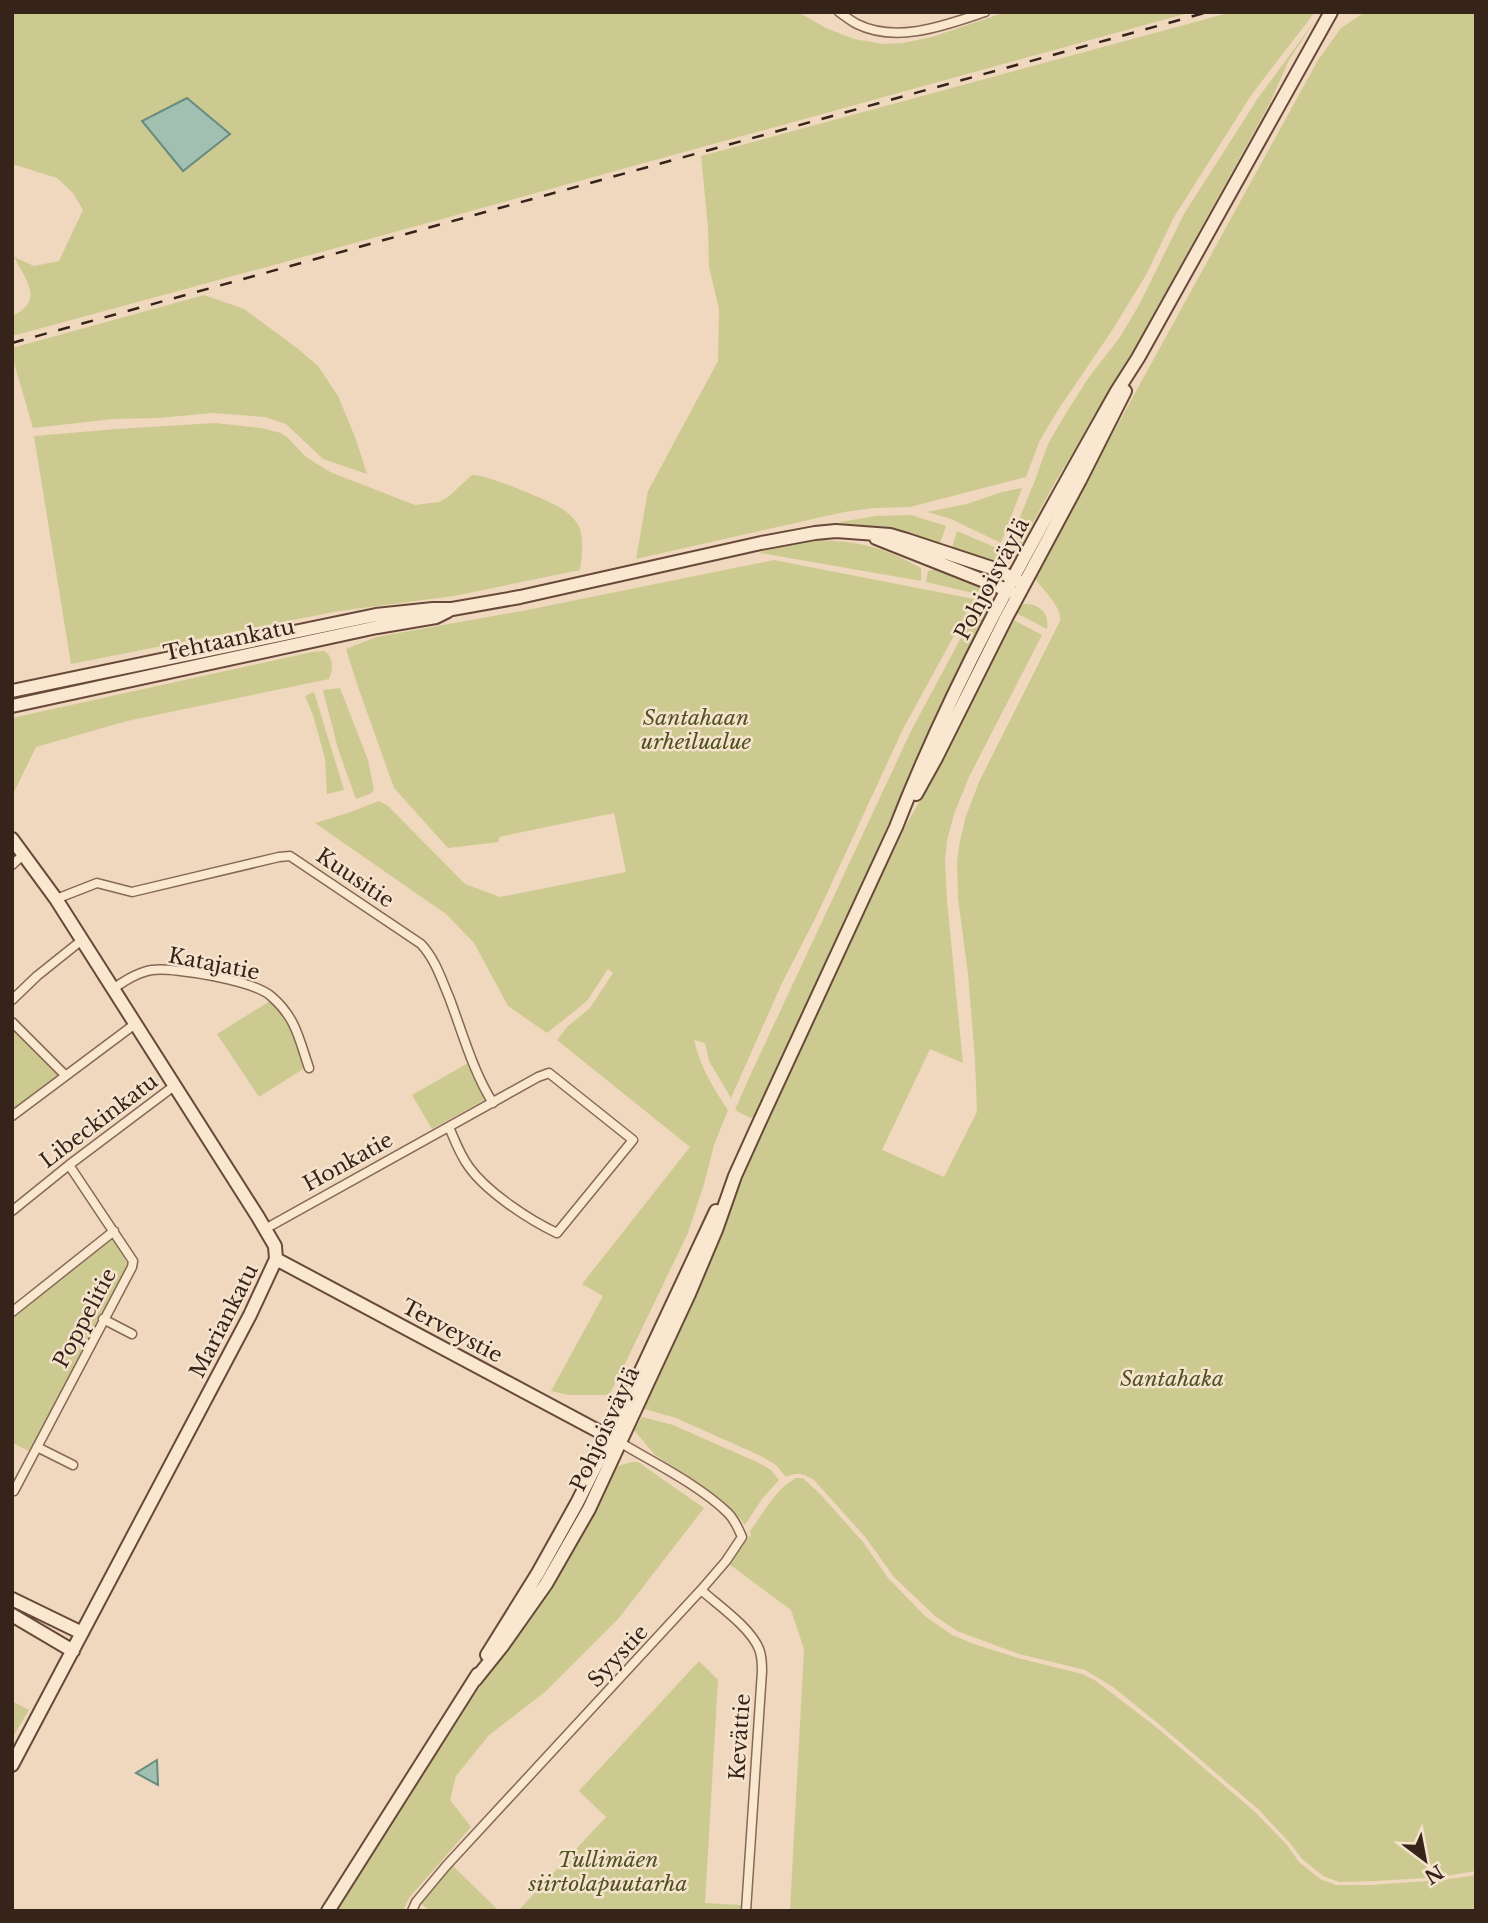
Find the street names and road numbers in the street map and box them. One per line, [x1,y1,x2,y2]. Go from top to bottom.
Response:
street label: Pohjoisväylä [949,513,1035,644]
street label: Tehtaankatu [161,613,297,667]
street label: Kuusitie [311,843,399,913]
street label: Katajatie [166,942,262,986]
street label: Libeckinkatu [35,1068,163,1174]
street label: Honkatie [299,1127,397,1197]
street label: Mariankatu [184,1260,264,1382]
street label: Poppelitie [48,1264,122,1372]
street label: Terveystie [397,1294,507,1368]
street label: Pohjoisväylä [565,1362,645,1495]
street label: Syystie [582,1619,654,1693]
street label: Kevättie [724,1693,756,1781]

